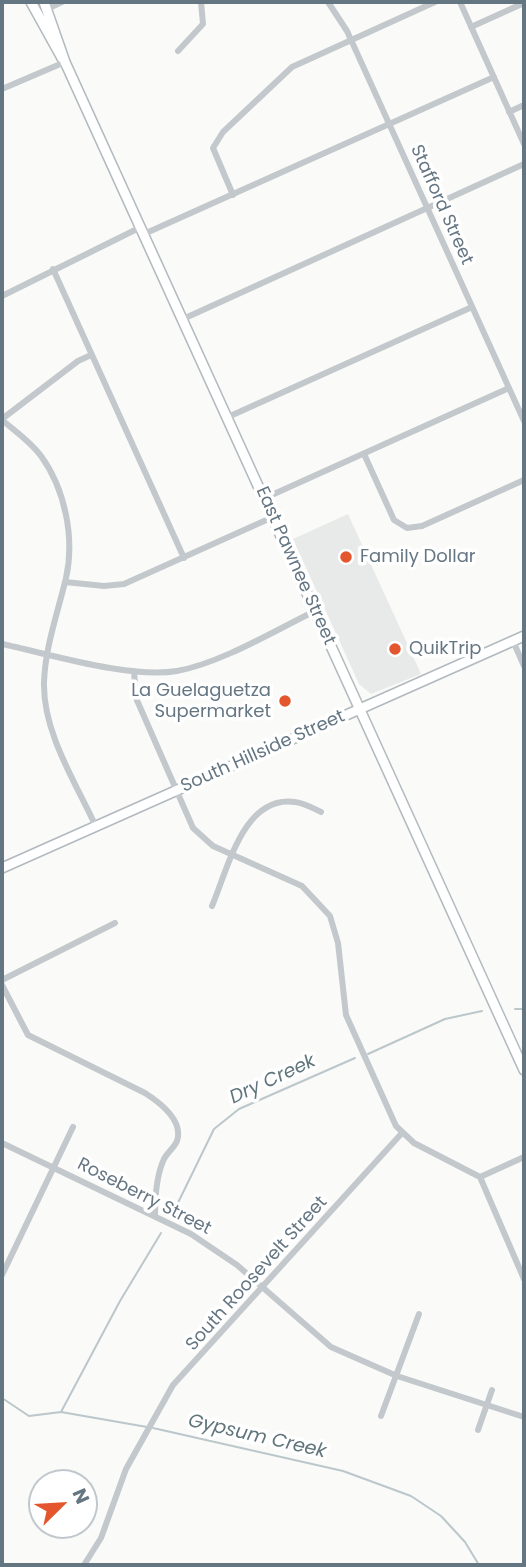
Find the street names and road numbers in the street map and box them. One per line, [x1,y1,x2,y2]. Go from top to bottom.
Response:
street label: Stafford Street [405,142,477,268]
street label: East Pawnee Street [250,484,340,648]
street label: South Hillside Street [178,706,348,798]
street label: Roseberry Street [73,1154,215,1240]
street label: South Roosevelt Street [182,1192,332,1356]

